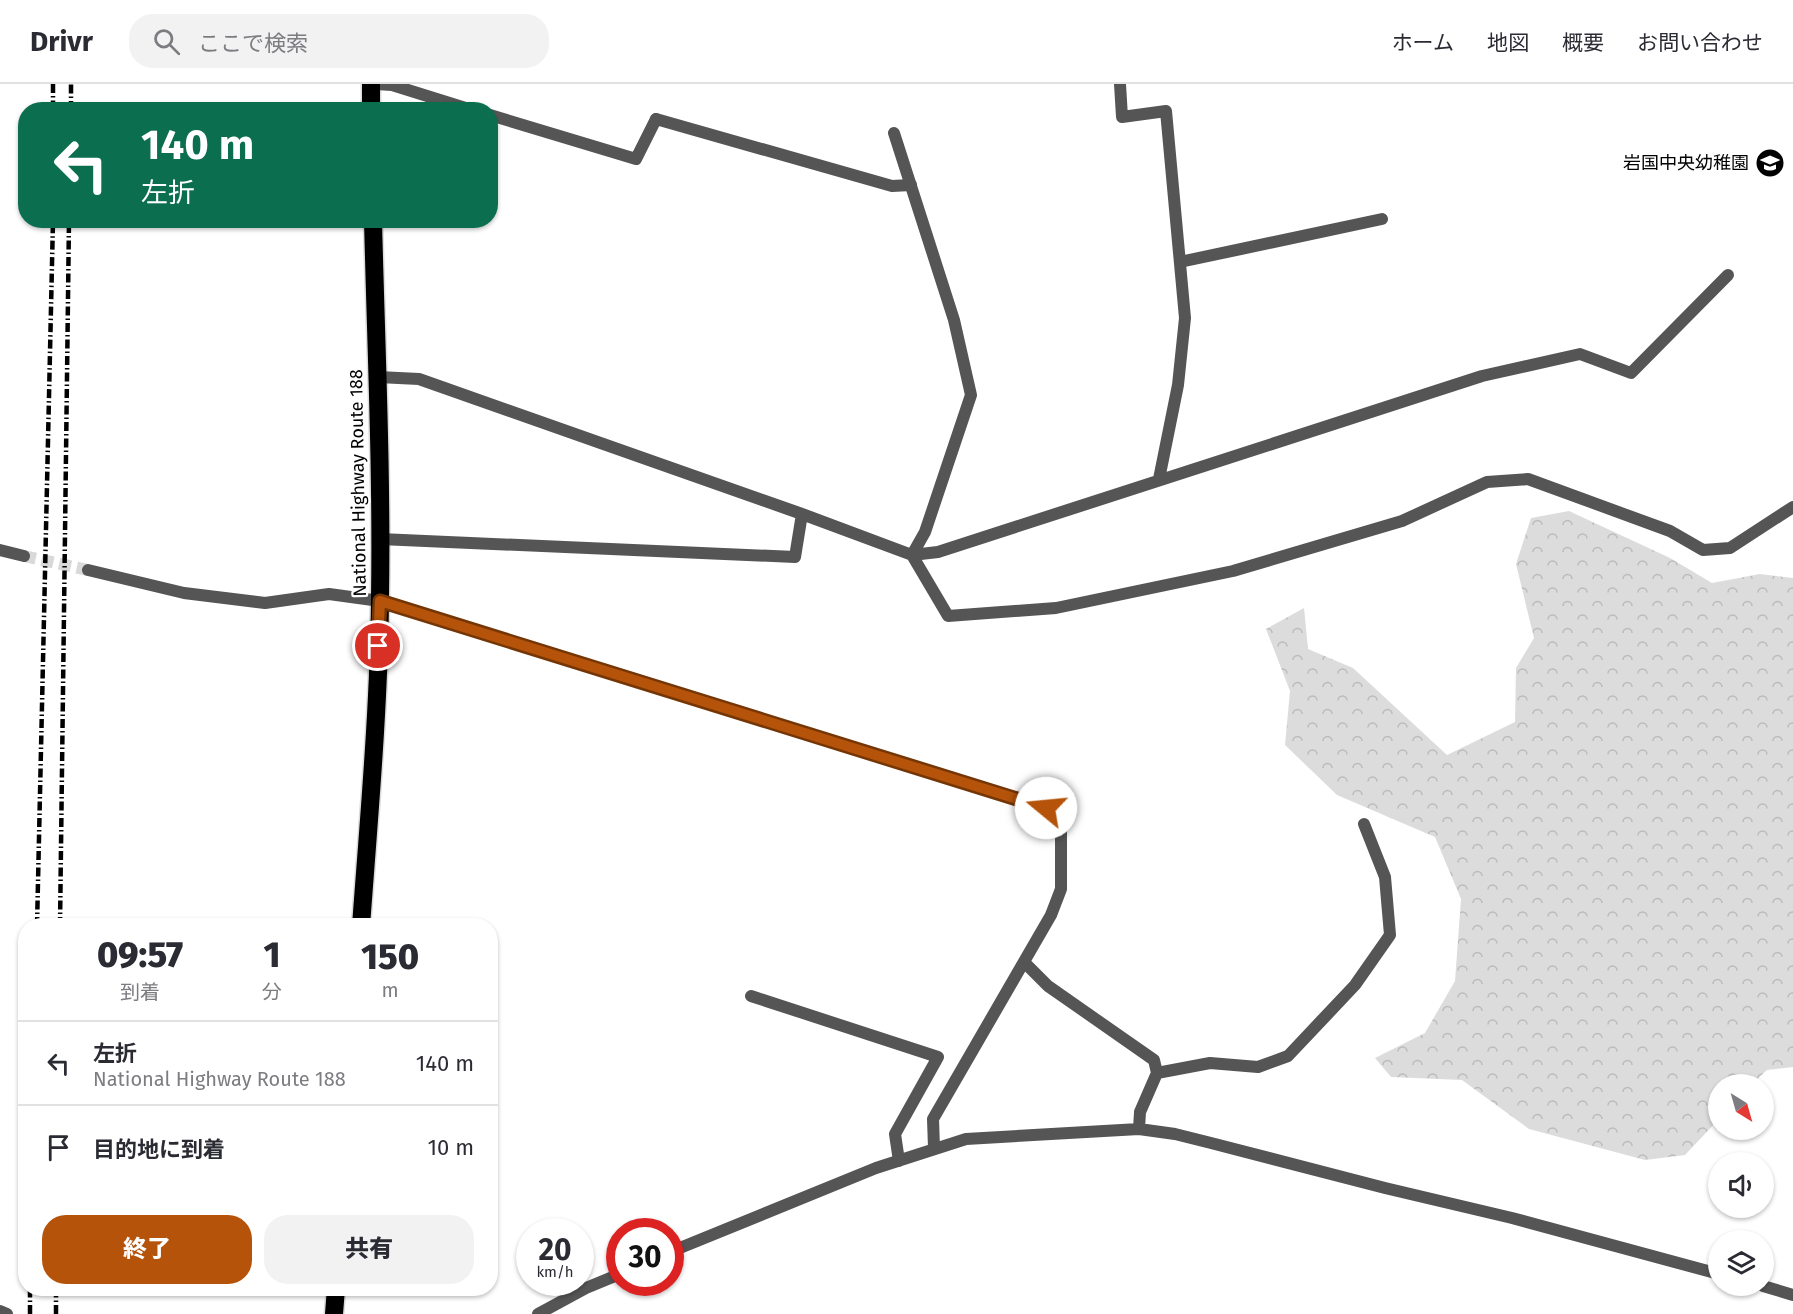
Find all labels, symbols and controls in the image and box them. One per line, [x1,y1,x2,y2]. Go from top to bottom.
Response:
search box [129,14,549,68]
text: Drivr [30,25,93,58]
icon: search [150,25,183,58]
text: ここで検索 [198,30,308,57]
text: ホーム [1392,30,1454,56]
text: 地図 [1487,30,1529,56]
text: 概要 [1562,30,1604,56]
text: お問い合わせ [1637,30,1763,56]
text: 140 m [141,120,254,170]
icon: left [42,126,120,204]
school or university icon: 岩国中央幼稚園 [1754,147,1786,179]
place label: 岩国中央幼稚園 [1623,152,1749,174]
text: 左折 [141,177,195,209]
street label: National Highway Route 188 [345,369,371,597]
pin [352,620,403,671]
icon: arrive [361,629,394,662]
position arrow [1014,776,1078,840]
text: 09:57 [97,933,183,977]
text: 1 [264,933,281,977]
text: 150 [361,935,419,979]
text: m [381,978,399,1002]
text: 到着 [120,980,160,1004]
text: 分 [262,980,282,1004]
text: 左折 [93,1040,137,1067]
icon: left [42,1047,75,1080]
text: 140 m [416,1050,474,1077]
text: National Highway Route 188 [93,1067,346,1091]
north arrow [1708,1074,1774,1140]
map controls [1708,1074,1774,1296]
icon: arrive [42,1131,75,1164]
text: 10 m [428,1134,474,1161]
text: 目的地に到着 [93,1136,225,1163]
button: sound [1708,1152,1774,1218]
button: 終了 [42,1215,252,1284]
button: 共有 [264,1215,474,1284]
speed limit sign: 30 [606,1218,684,1296]
button: layers [1708,1230,1774,1296]
text: 20 [538,1232,572,1268]
text: km/h [536,1263,574,1281]

